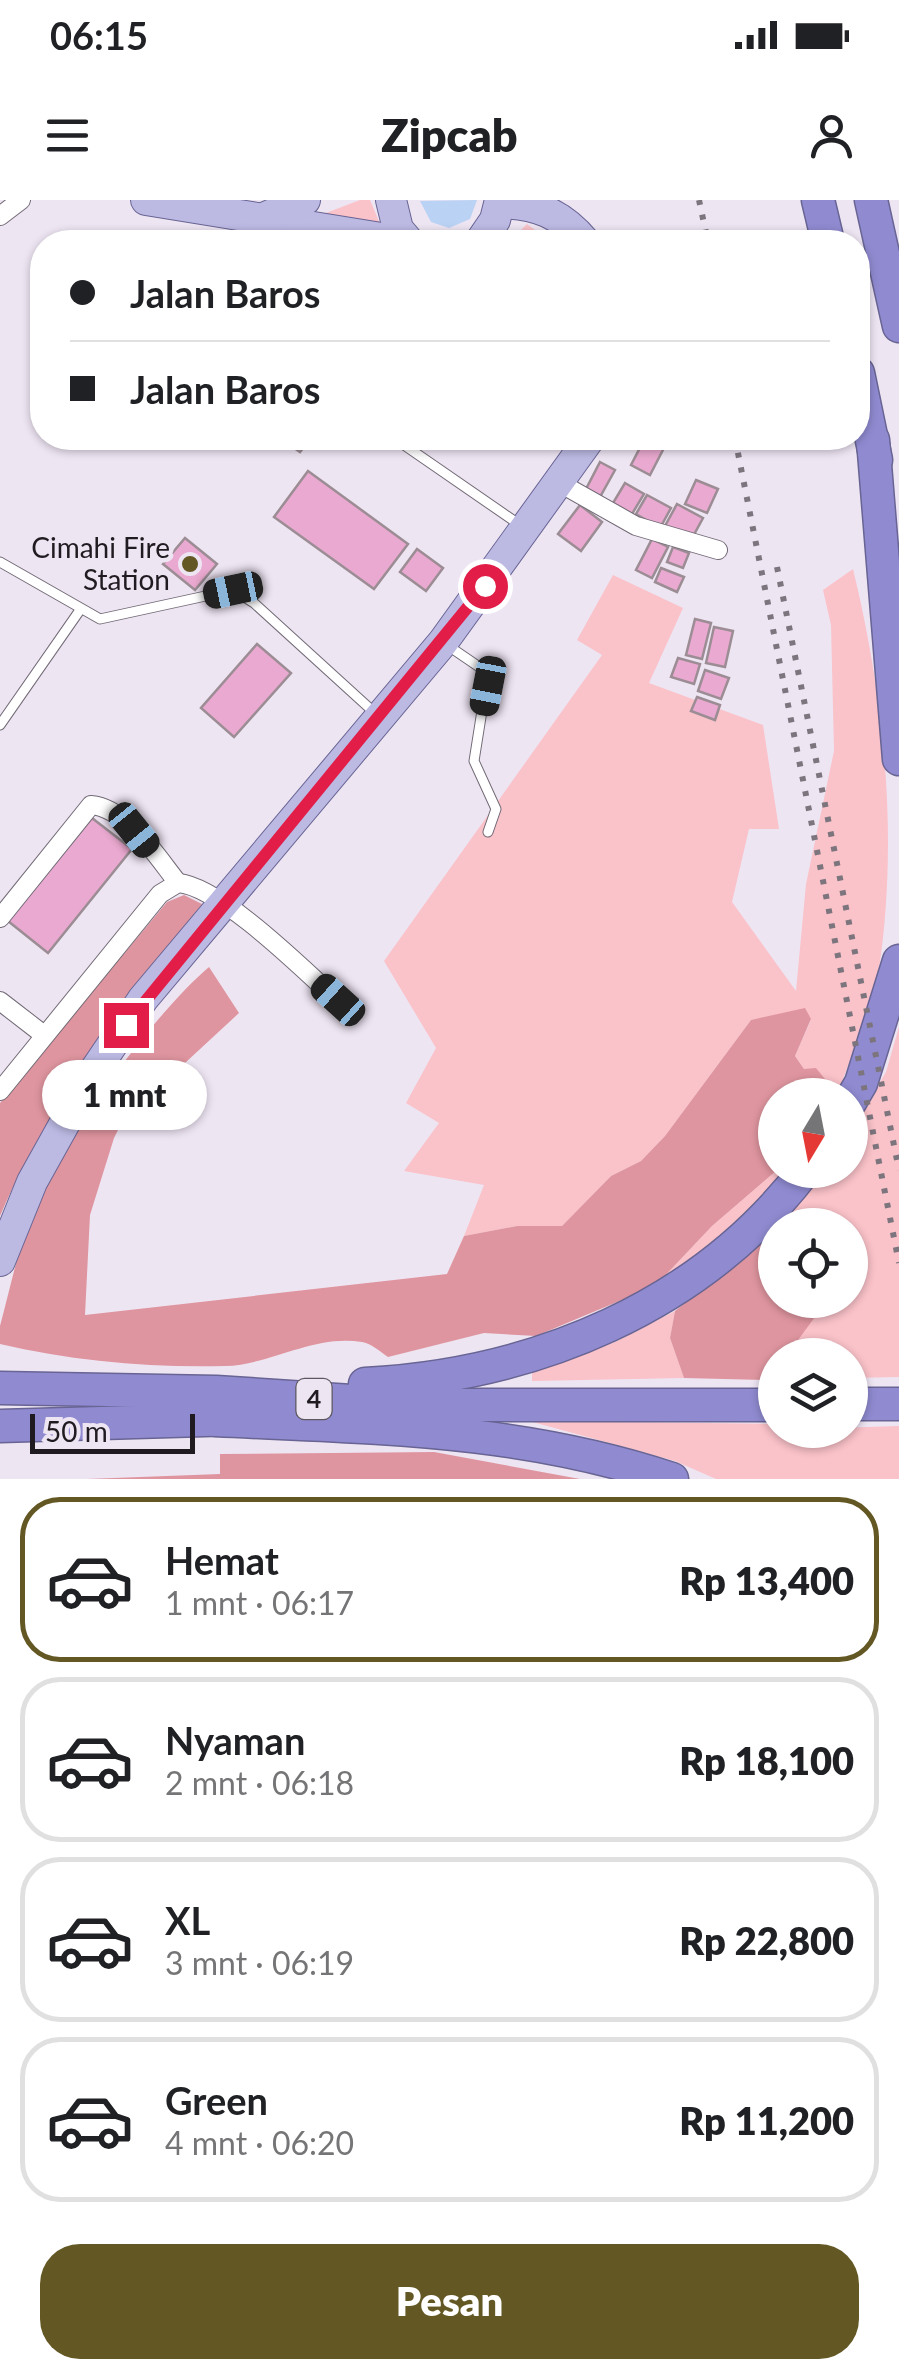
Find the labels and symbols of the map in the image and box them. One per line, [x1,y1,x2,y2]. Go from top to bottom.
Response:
place label: Cimahi Fire Station [31,530,170,596]
marker: Cimahi Fire Station [179,553,201,575]
route start [463,564,508,609]
car [201,569,265,611]
car [468,654,508,718]
car [103,797,165,863]
car [306,969,370,1031]
route end [104,1003,149,1048]
callout: 1 mnt [44,1060,208,1130]
north arrow [758,1078,868,1188]
road number: 4 [296,1379,332,1419]
scale bar [30,1409,195,1454]

